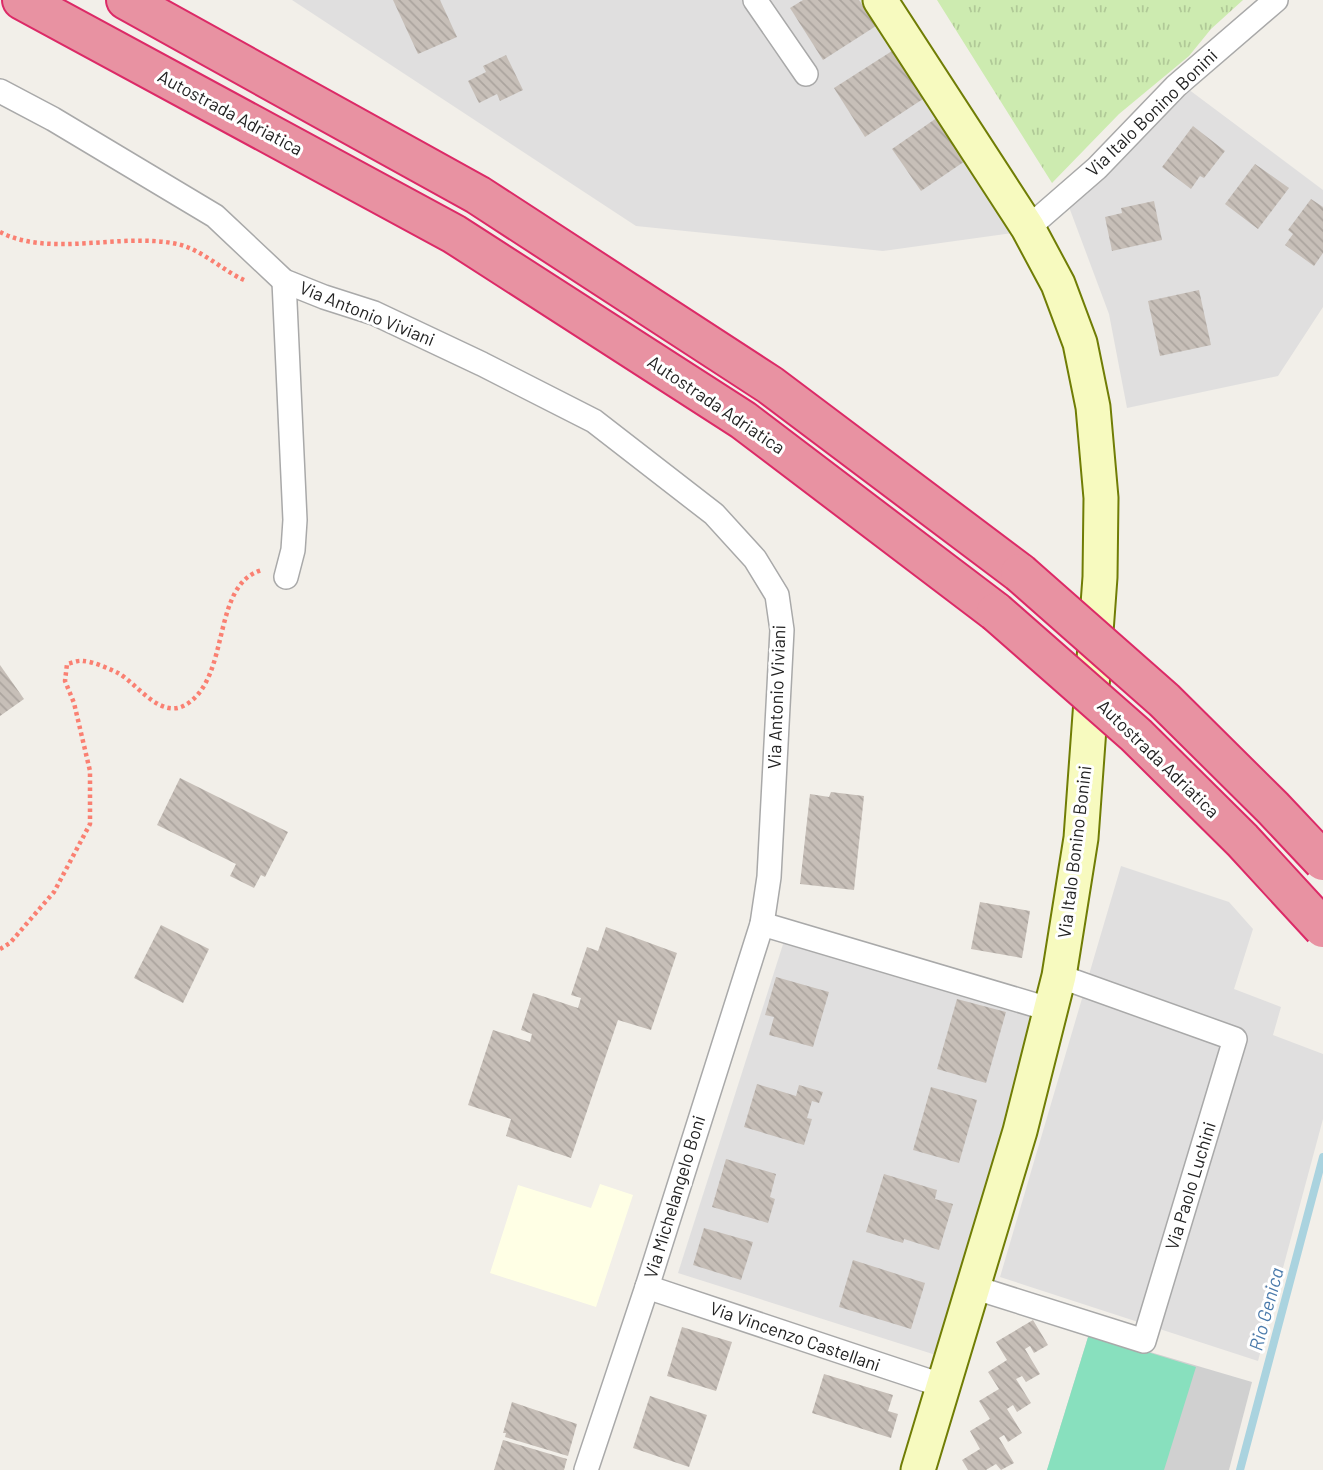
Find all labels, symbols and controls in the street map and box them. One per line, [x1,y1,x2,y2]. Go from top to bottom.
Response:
street label: Via Italo Bonino Bonini [1081,44,1222,181]
street label: Autostrada Adriatica [154,65,307,160]
street label: Via Antonio Viviani [296,276,438,350]
street label: Autostrada Adriatica [644,350,789,458]
street label: Via Antonio Viviani [762,625,790,769]
street label: Autostrada Adriatica [1093,695,1224,822]
street label: Via Italo Bonino Bonini [1052,764,1096,940]
street label: Via Michelangelo Boni [639,1113,709,1281]
street label: Via Paolo Luchini [1160,1119,1220,1253]
water label: Rio Genica [1243,1265,1288,1353]
street label: Via Vincenzo Castellani [707,1297,884,1376]

